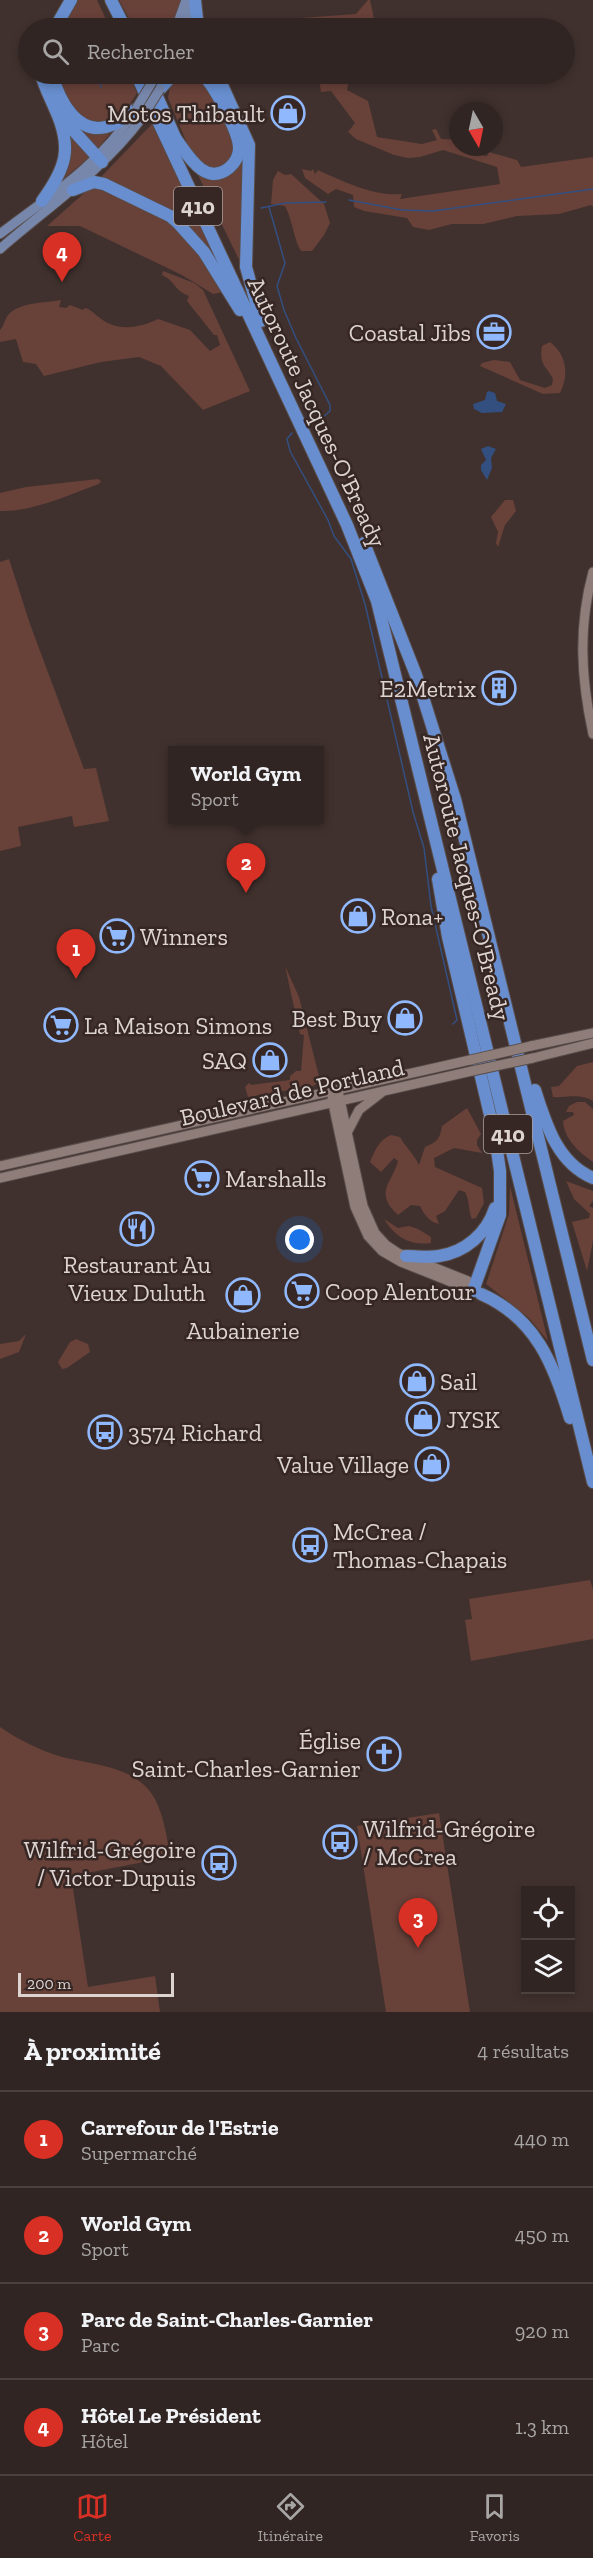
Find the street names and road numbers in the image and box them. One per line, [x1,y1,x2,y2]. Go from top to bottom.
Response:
road number: 410 [174,187,222,225]
street label: Autoroute Jacques-O'Bready [242,272,393,552]
street label: Autoroute Jacques-O'Bready [417,730,517,1024]
street label: Boulevard de Portland [177,1052,407,1132]
road number: 410 [484,1115,532,1153]

